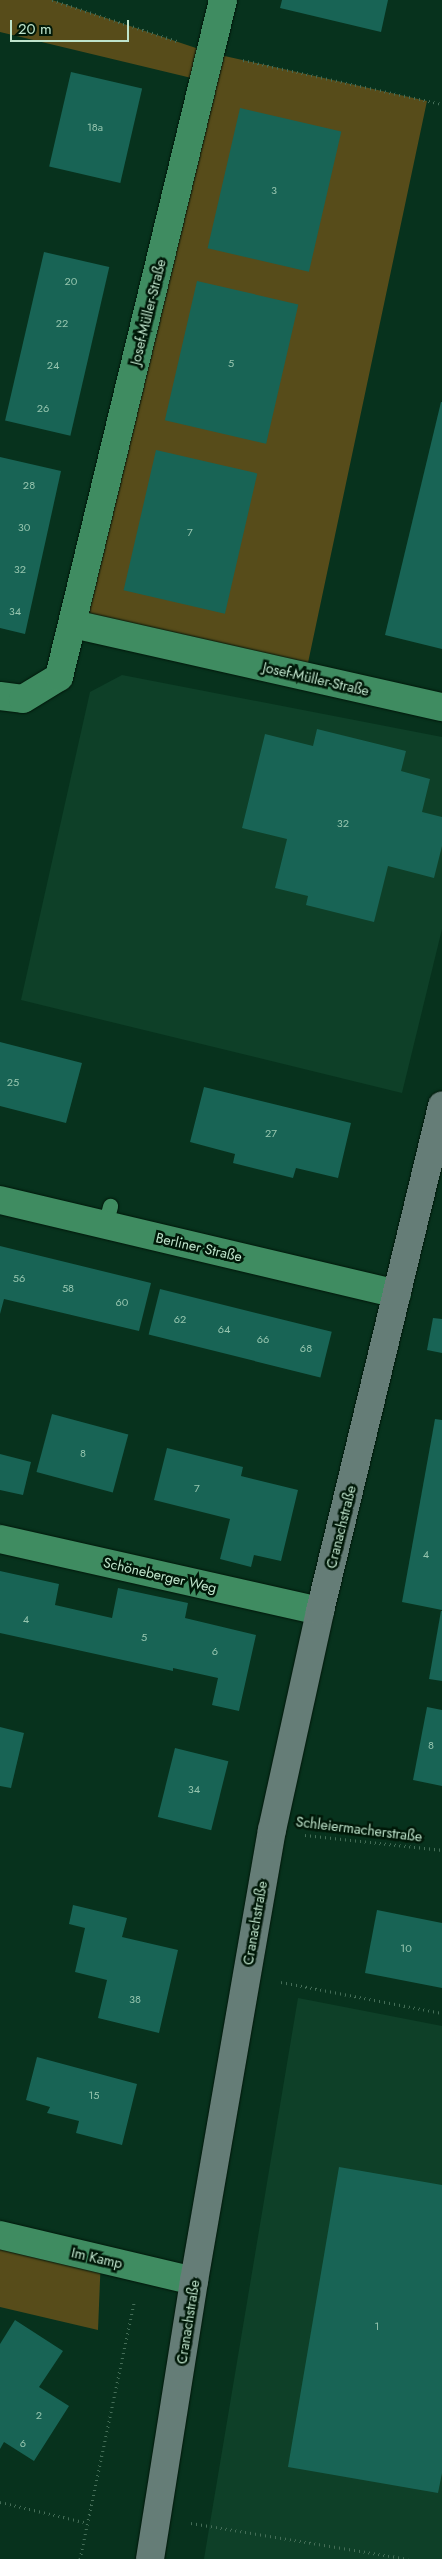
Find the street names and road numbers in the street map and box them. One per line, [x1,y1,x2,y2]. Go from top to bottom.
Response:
street label: Josef-Müller-Straße [127,257,169,367]
street label: Josef-Müller-Straße [261,659,371,699]
street label: Berliner Straße [154,1229,244,1265]
street label: Cranachstraße [323,1484,359,1570]
street label: Schöneberger Weg [102,1554,218,1596]
street label: Schleiermacherstraße [295,1813,423,1845]
street label: Cranachstraße [239,1880,271,1966]
street label: Im Kamp [70,2244,124,2272]
street label: Cranachstraße [173,2279,203,2365]

